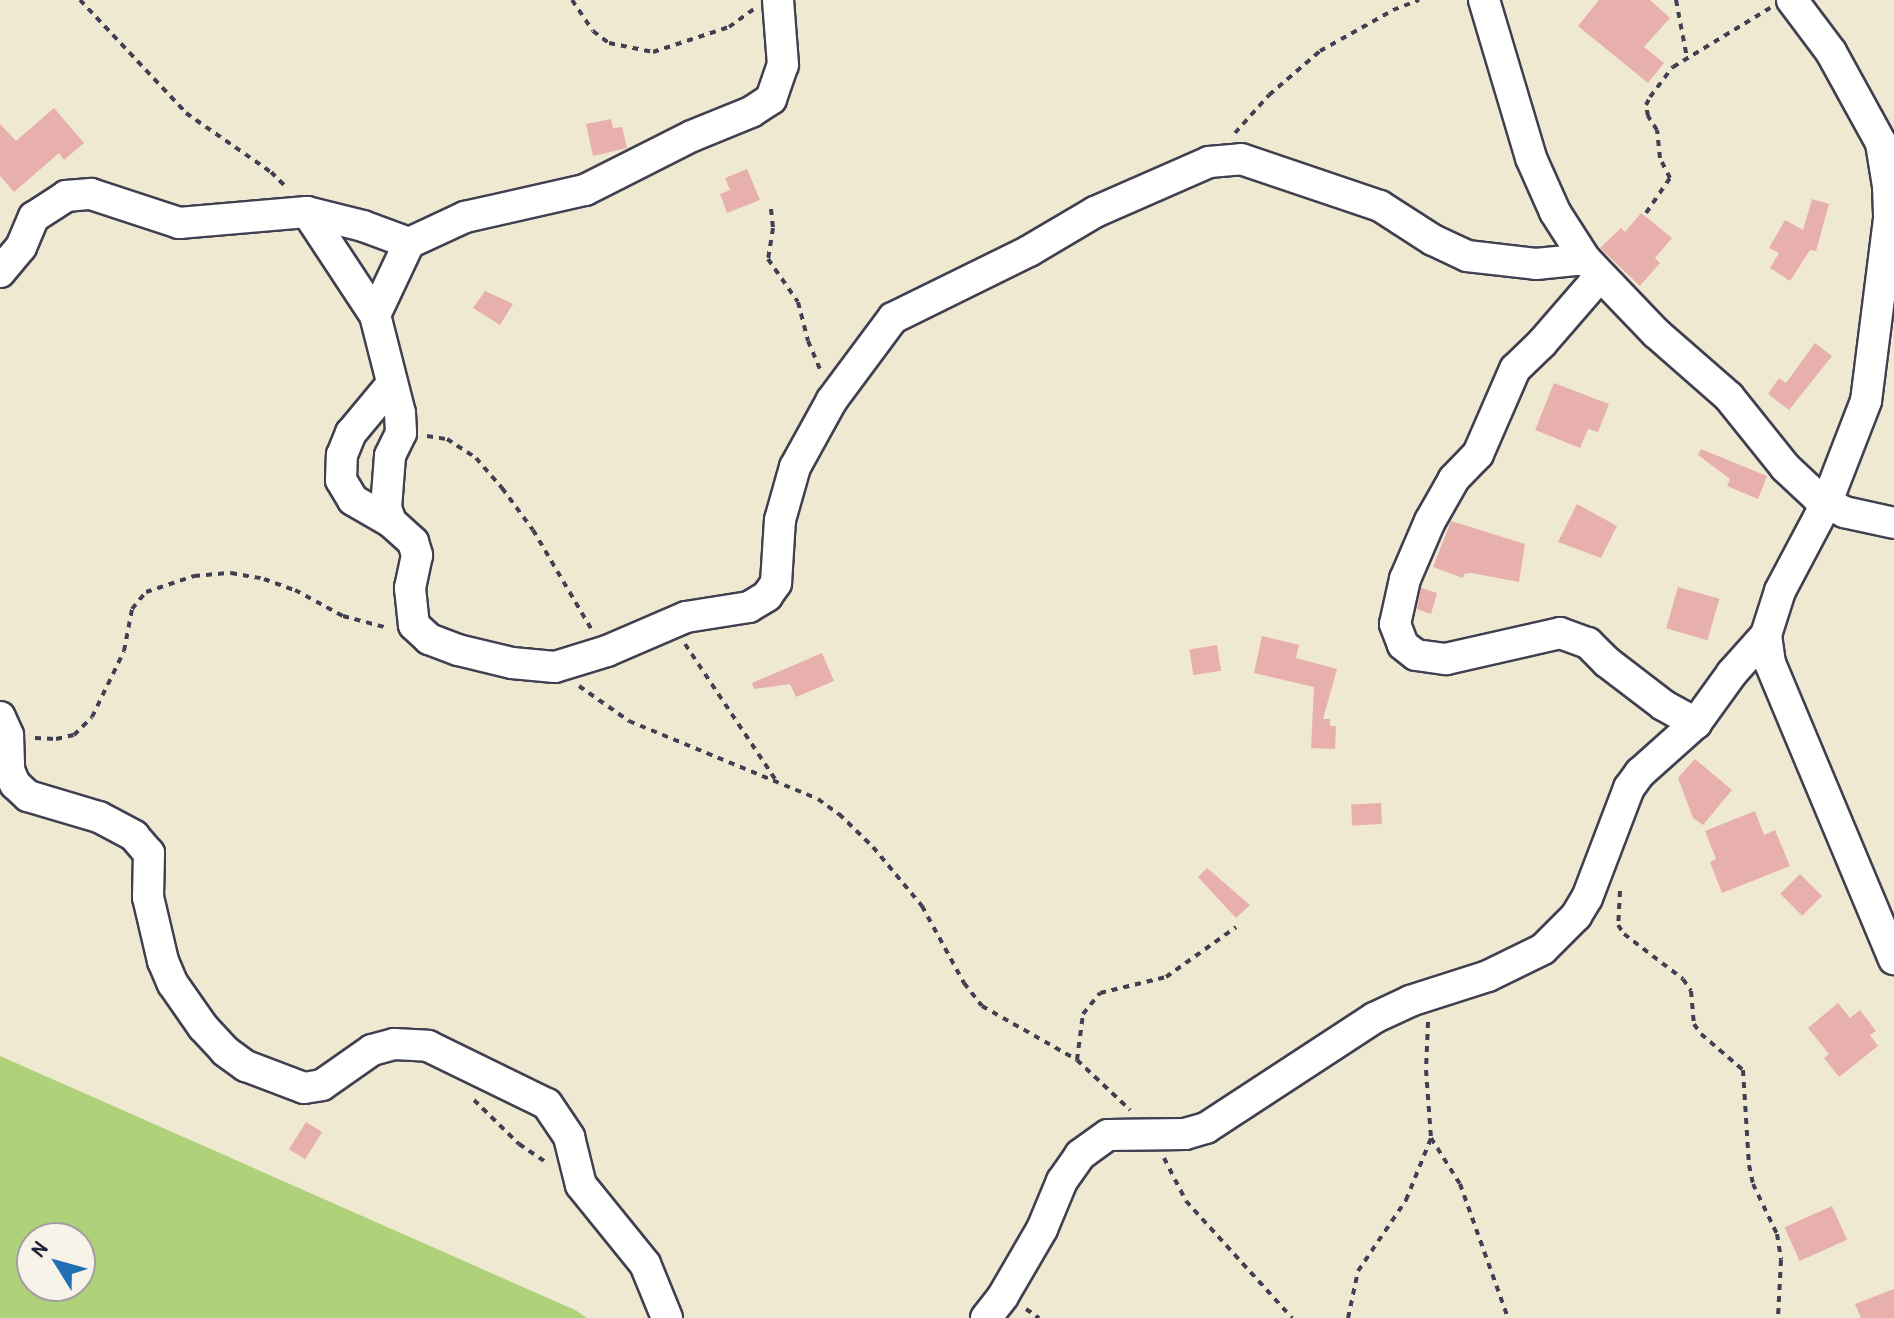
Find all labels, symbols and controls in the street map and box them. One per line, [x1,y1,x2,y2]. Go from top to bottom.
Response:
north arrow [16,1222,96,1302]
text: N [23,1235,54,1262]

